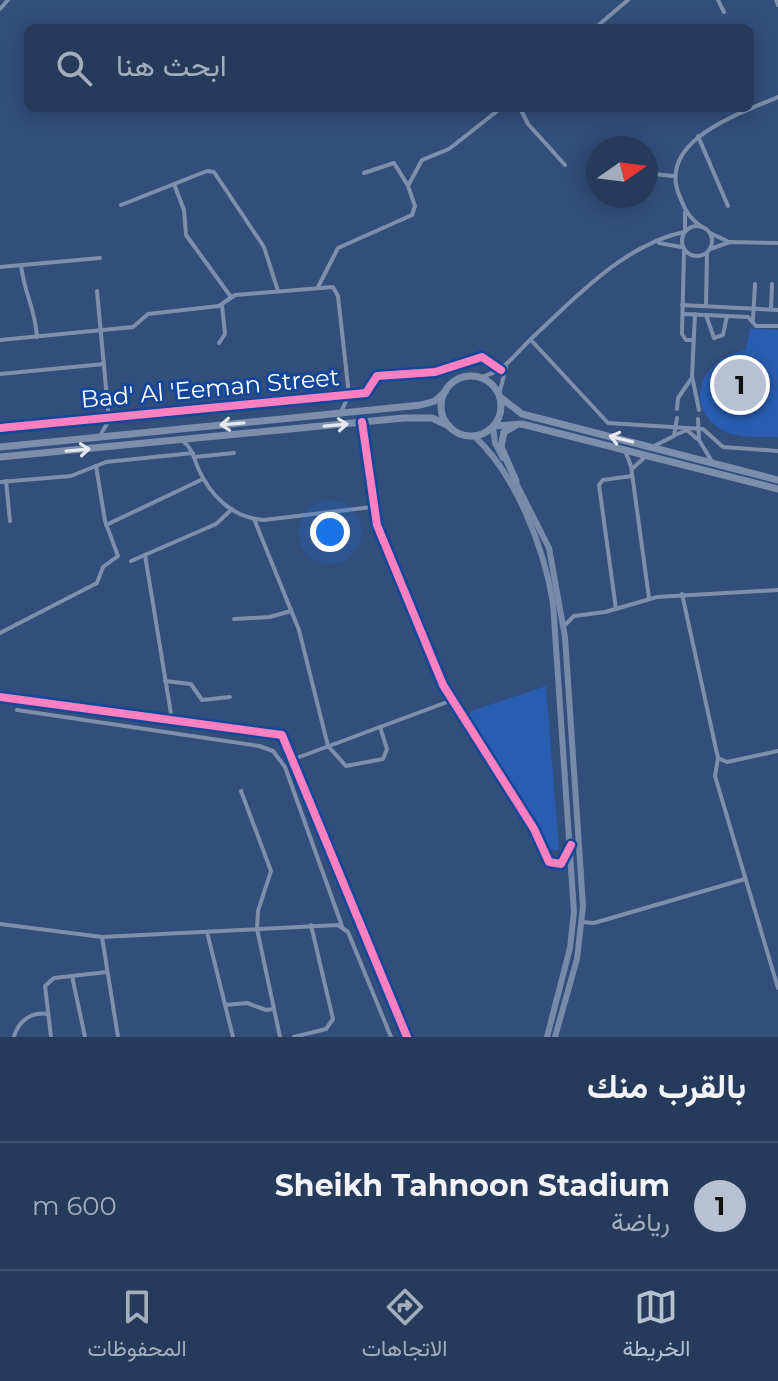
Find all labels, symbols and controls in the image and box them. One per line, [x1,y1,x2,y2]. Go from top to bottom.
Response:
search box [24,24,754,112]
icon: search [52,46,96,90]
text: ابحث هنا [116,47,227,84]
north arrow [586,136,658,208]
pin: 1 [714,355,766,415]
street label: Bad' Al 'Eeman Street [79,362,341,414]
one-way arrow [219,417,246,432]
one-way arrow [322,417,349,432]
one-way arrow [609,431,635,446]
one-way arrow [64,442,91,457]
your location [310,512,350,552]
text: بالقرب منك [587,1065,746,1107]
text: Sheikh Tahnoon Stadium [275,1167,670,1204]
text: 600 m [32,1190,117,1222]
text: 1 [715,1190,725,1222]
text: رياضة [611,1206,670,1238]
tab: المحفوظات [88,1285,187,1368]
tab: الاتجاهات [362,1285,447,1368]
tab: الخريطة [622,1285,690,1368]

